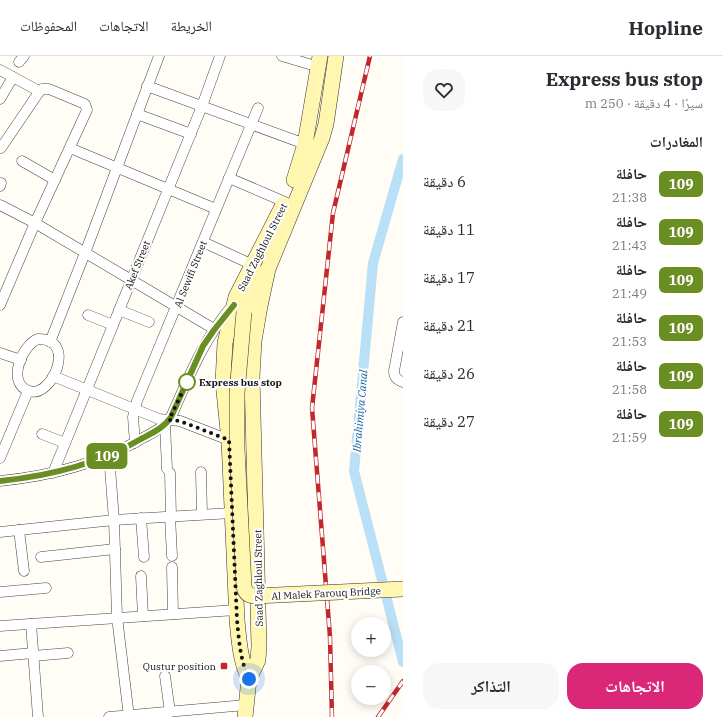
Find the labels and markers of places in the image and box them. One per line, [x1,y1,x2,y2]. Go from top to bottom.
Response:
marker: Express bus stop [178,373,196,391]
place label: Express bus stop [199,376,282,389]
place label: Qustur position [143,660,217,673]
marker: Qustur position [219,661,229,671]

